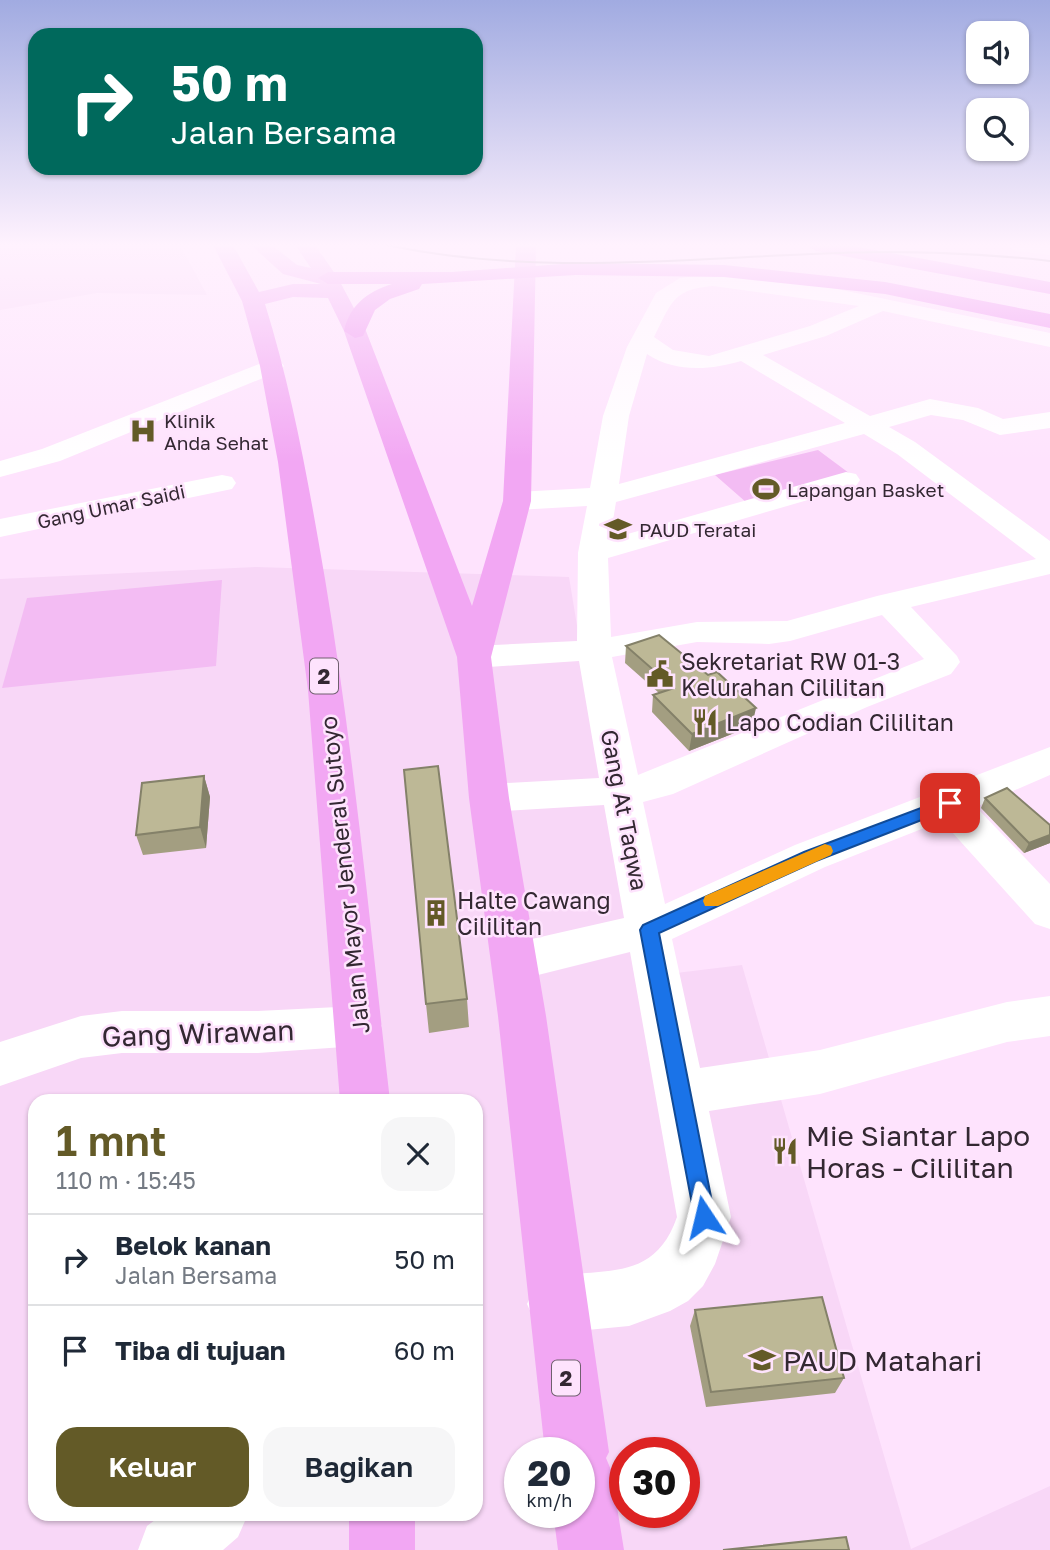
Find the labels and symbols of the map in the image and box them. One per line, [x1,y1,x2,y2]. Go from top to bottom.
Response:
place label: Klinik Anda Sehat [164,409,269,454]
hospital icon: Klinik Anda Sehat [128,416,158,446]
sports icon: Lapangan Basket [751,474,781,504]
place label: Lapangan Basket [787,478,944,501]
street label: Gang Umar Saidi [35,479,187,533]
school or university icon: PAUD Teratai [603,514,633,544]
place label: PAUD Teratai [639,518,756,541]
place label: Sekretariat RW 01-3 Kelurahan Cililitan [681,647,900,701]
road number: 2 [310,658,338,694]
public building icon: Sekretariat RW 01-3 Kelurahan Cililitan [645,659,675,689]
restaurant icon: Lapo Codian Cililitan [690,707,720,737]
place label: Lapo Codian Cililitan [726,708,954,736]
street label: Jalan Mayor Jenderal Sutoyo [313,715,375,1035]
street label: Gang At Taqwa [596,727,654,893]
pin [920,773,980,833]
place label: Halte Cawang Cililitan [457,886,611,940]
building icon: Halte Cawang Cililitan [421,898,451,928]
street label: Gang Wirawan [101,1013,295,1053]
place label: Mie Siantar Lapo Horas - Cililitan [806,1119,1030,1184]
restaurant icon: Mie Siantar Lapo Horas - Cililitan [770,1136,800,1166]
position arrow [667,1180,741,1254]
place label: PAUD Matahari [783,1344,982,1377]
school or university icon: PAUD Matahari [747,1345,777,1375]
road number: 2 [552,1360,580,1396]
speed limit sign: 30 [609,1437,700,1528]

